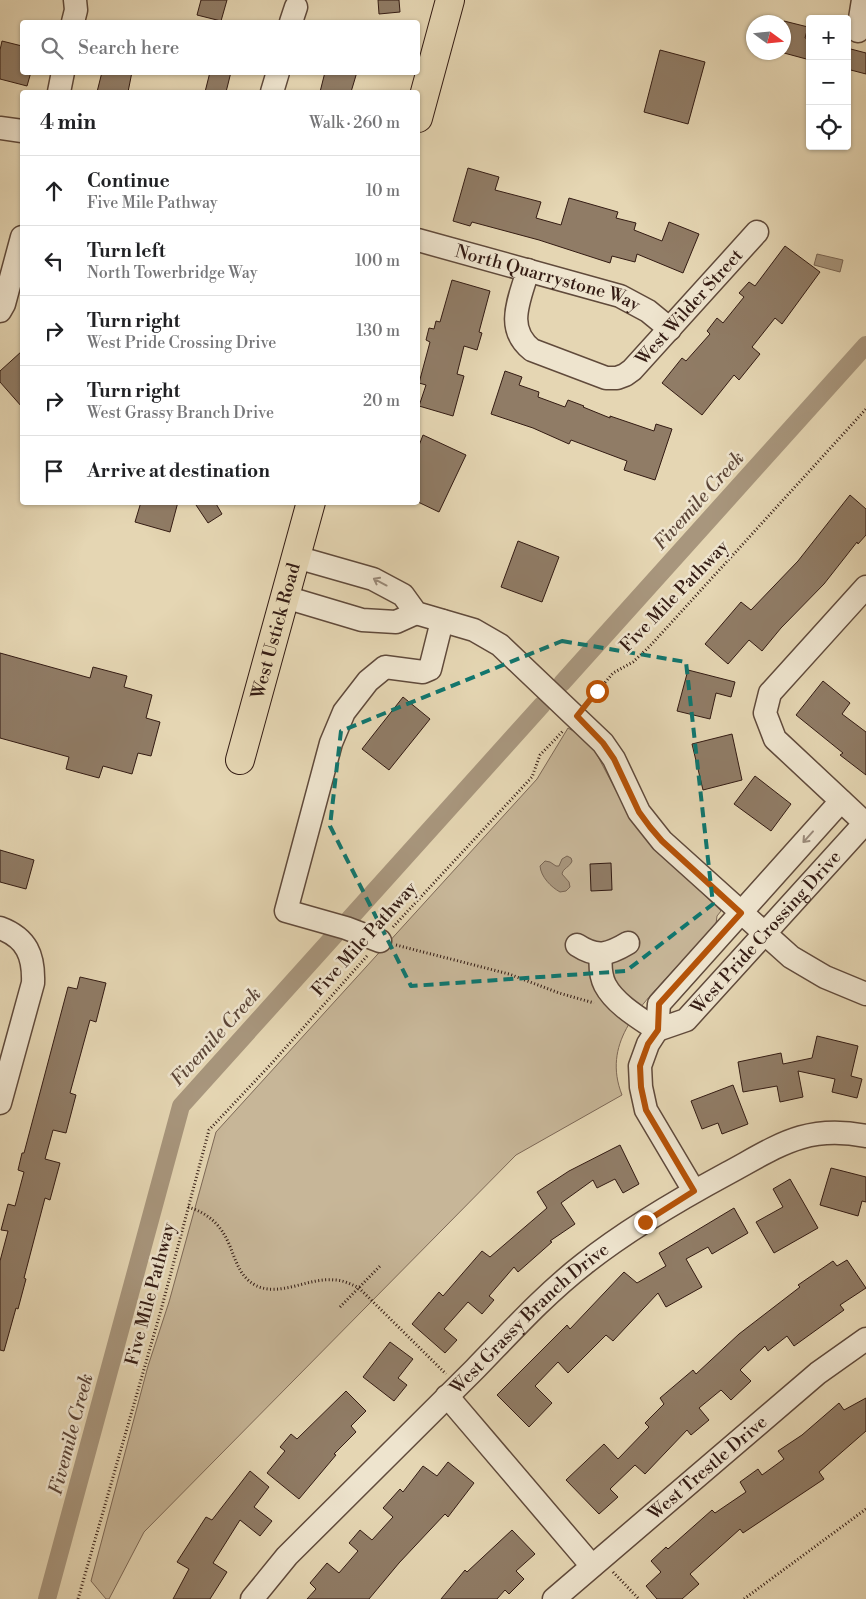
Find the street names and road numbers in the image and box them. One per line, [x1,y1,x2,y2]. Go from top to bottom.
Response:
street label: North Quarrystone Way [452,240,644,317]
street label: West Wilder Street [630,244,748,371]
street label: Five Mile Pathway [615,535,734,657]
street label: West Ustick Road [246,560,306,702]
street label: West Pride Crossing Drive [685,846,846,1020]
street label: Five Mile Pathway [307,877,422,1002]
street label: Five Mile Pathway [120,1220,181,1368]
street label: West Grassy Branch Drive [445,1238,614,1400]
street label: West Trestle Drive [643,1411,772,1526]

